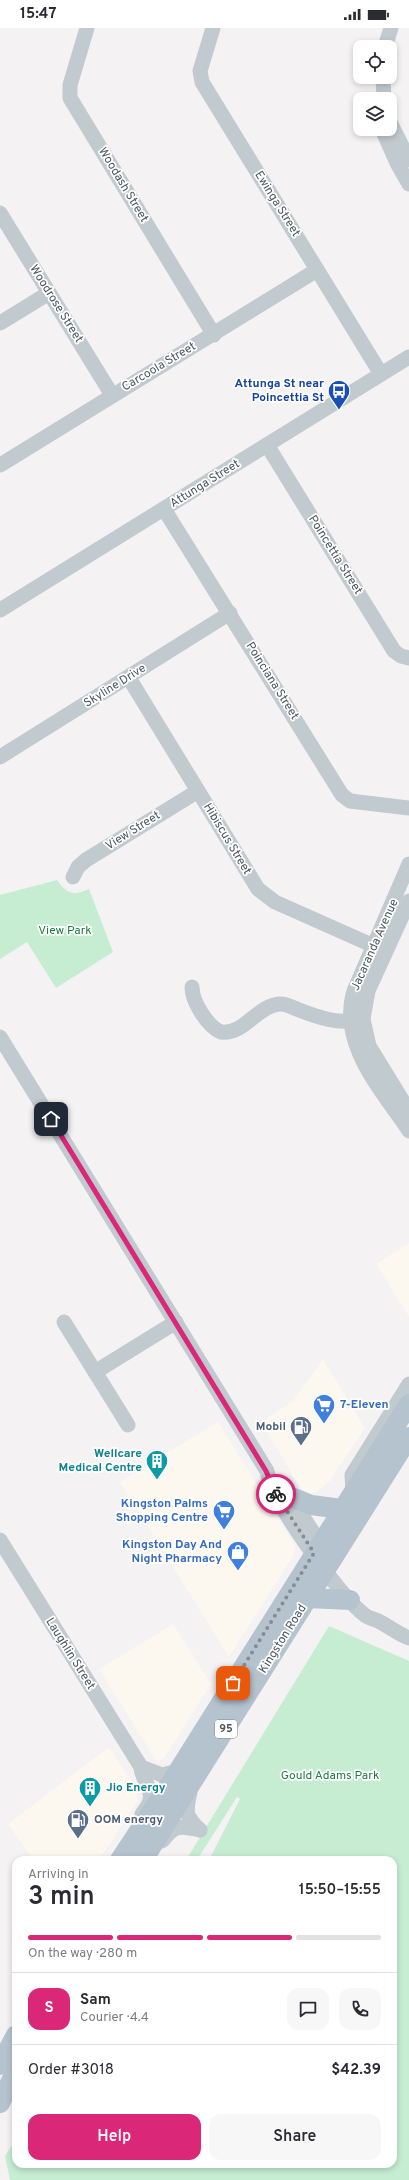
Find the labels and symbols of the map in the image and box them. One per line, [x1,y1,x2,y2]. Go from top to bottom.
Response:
street label: Woodash Street [94,144,152,226]
street label: Ewinga Street [250,168,304,240]
street label: Woodrose Street [26,262,86,346]
street label: Carcoola Street [119,339,199,395]
place label: Attunga St near Poincettia St [235,376,324,406]
bus stop icon: Attunga St near Poincettia St [326,378,352,411]
street label: Attunga Street [167,456,243,512]
street label: Poincettia Street [304,512,366,598]
street label: Poinciana Street [242,639,302,723]
street label: Skyline Drive [81,661,149,711]
street label: Hibiscus Street [199,800,255,878]
street label: View Street [103,808,163,854]
street label: Jacaranda Avenue [348,897,402,993]
park label: View Park [38,923,92,939]
pin [34,1102,68,1136]
supermarket icon: 7-Eleven [311,1392,337,1425]
place label: 7-Eleven [340,1397,389,1413]
fuel station icon: Mobil [288,1414,314,1447]
place label: Mobil [256,1419,286,1435]
place label: Wellcare Medical Centre [59,1446,142,1476]
building icon: Wellcare Medical Centre [144,1448,170,1481]
courier [256,1474,296,1514]
place label: Kingston Palms Shopping Centre [116,1496,208,1526]
supermarket icon: Kingston Palms Shopping Centre [211,1498,237,1531]
place label: Kingston Day And Night Pharmacy [122,1537,222,1567]
shop icon: Kingston Day And Night Pharmacy [225,1539,251,1572]
street label: Kingston Road [255,1601,311,1677]
street label: Laughlin Street [41,1615,99,1693]
pin [216,1666,250,1700]
road number: 95 [215,1720,237,1738]
park label: Gould Adams Park [281,1768,379,1784]
building icon: Jio Energy [77,1775,103,1808]
place label: Jio Energy [106,1780,166,1796]
fuel station icon: OOM energy [65,1807,91,1840]
place label: OOM energy [94,1812,163,1828]

